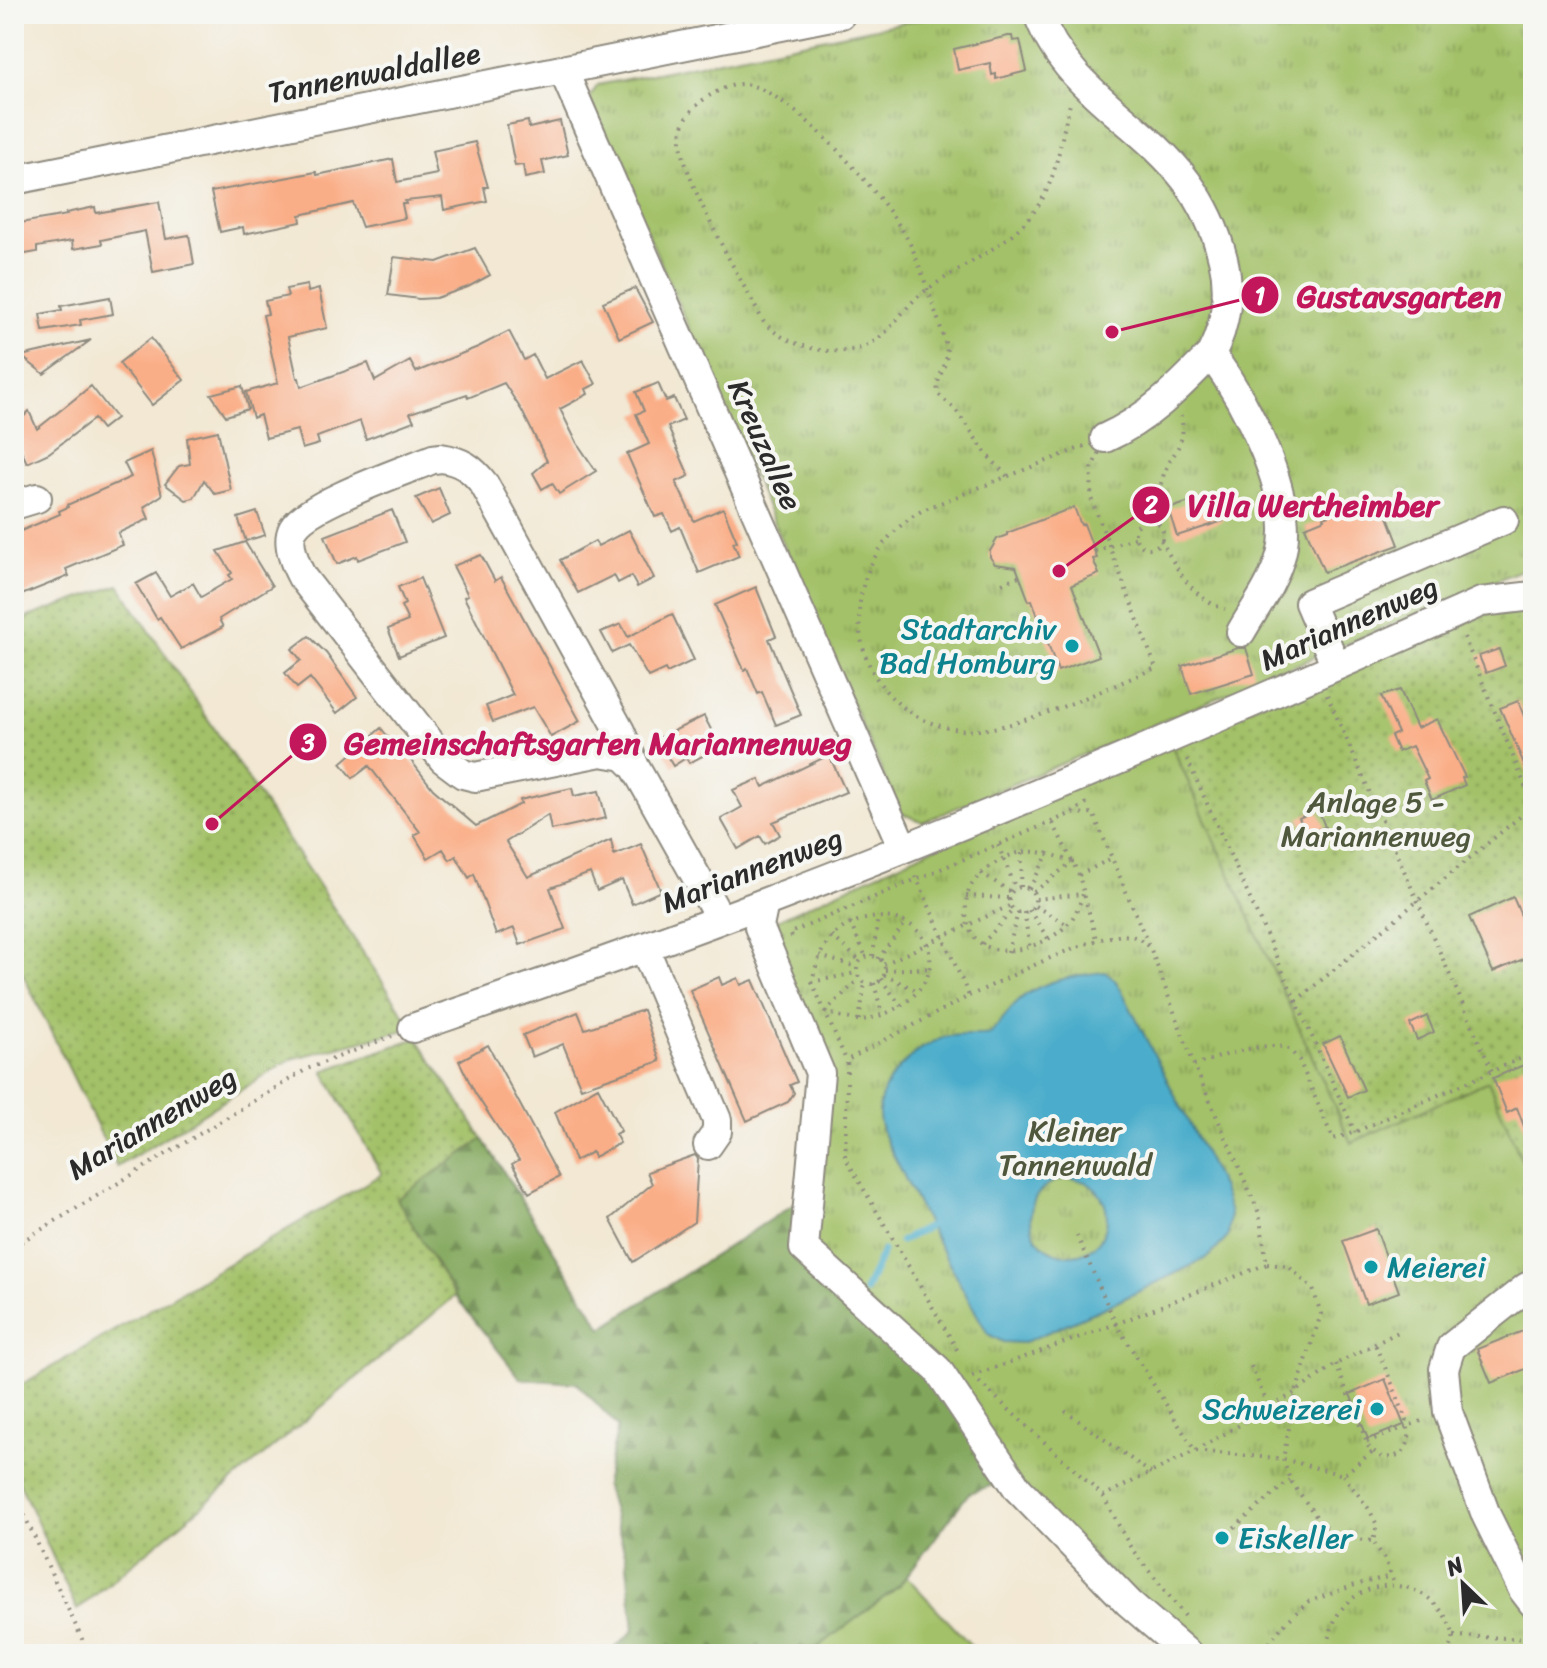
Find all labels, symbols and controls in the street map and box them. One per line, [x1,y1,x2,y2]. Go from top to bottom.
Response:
street label: Tannenwaldallee [263,26,485,120]
callout: Gustavsgarten [1240,267,1517,323]
text: Gustavsgarten [1297,268,1502,325]
text: 1 [1255,275,1265,317]
street label: Kreuzallee [712,370,818,520]
callout: Villa Wertheimber [1131,477,1455,533]
text: Villa Wertheimber [1188,477,1441,534]
text: 2 [1143,484,1158,526]
street label: Mariannenweg [1251,560,1447,686]
place label: Stadtarchiv Bad Homburg [879,602,1058,690]
marker: Stadtarchiv Bad Homburg [1063,637,1081,655]
callout: Gemeinschaftsgarten Mariannenweg [288,714,868,770]
text: Gemeinschaftsgarten Mariannenweg [344,715,852,772]
text: 3 [300,722,315,764]
park label: Anlage 5 - Mariannenweg [1281,775,1471,863]
street label: Mariannenweg [653,811,851,929]
street label: Mariannenweg [56,1051,248,1195]
park label: Kleiner Tannenwald [998,1104,1154,1192]
place label: Meierei [1387,1240,1487,1294]
marker: Meierei [1362,1258,1380,1276]
place label: Schweizerei [1202,1382,1363,1436]
marker: Schweizerei [1368,1400,1386,1418]
place label: Eiskeller [1238,1511,1354,1565]
marker: Eiskeller [1213,1529,1231,1547]
north arrow [1423,1544,1503,1624]
text: N [1439,1545,1471,1588]

